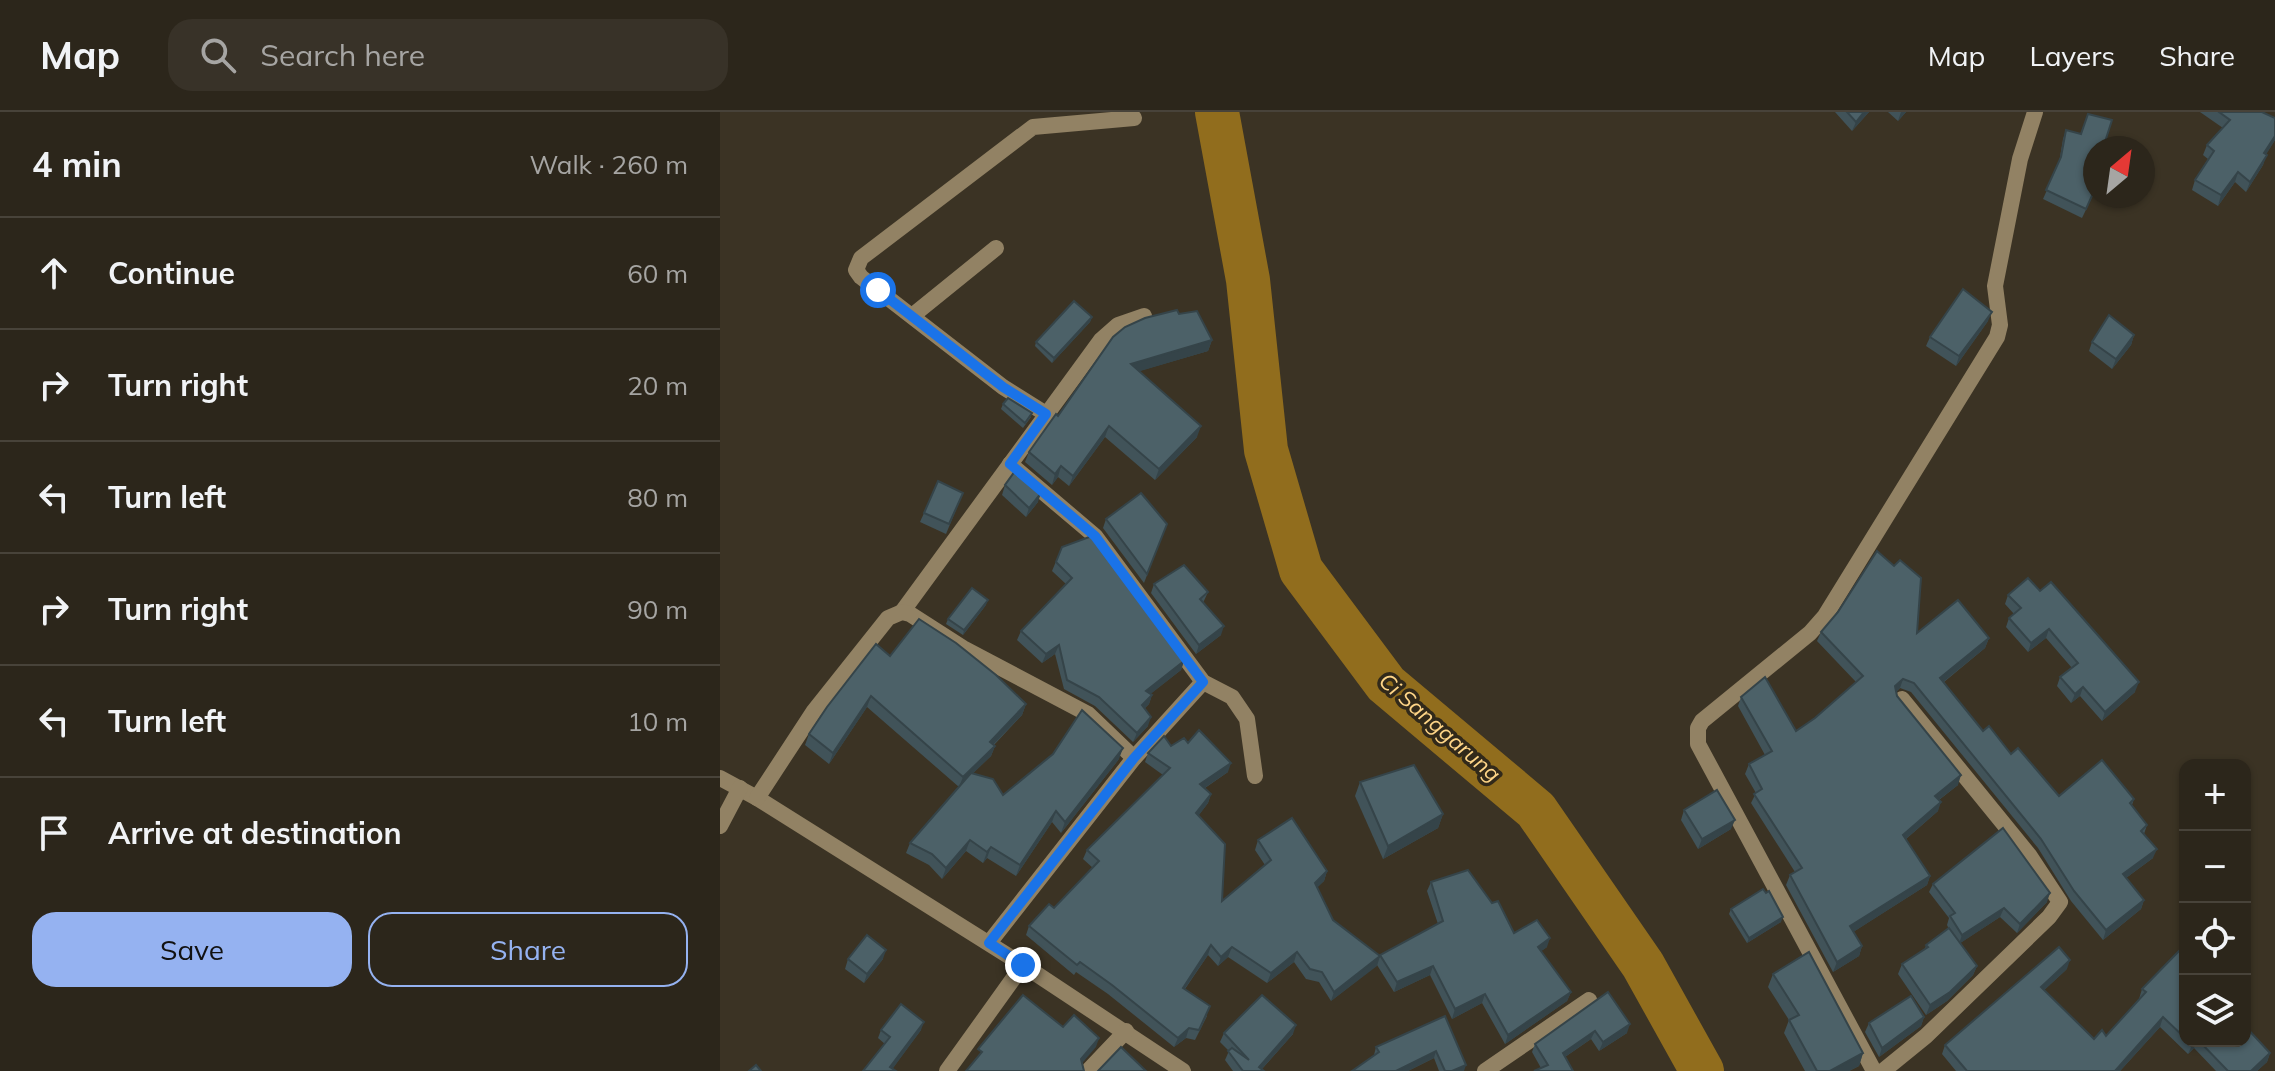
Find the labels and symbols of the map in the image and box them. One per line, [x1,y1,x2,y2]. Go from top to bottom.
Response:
north arrow [2083,136,2155,208]
route start [860,272,896,308]
water label: Ci Sanggarung [1373,666,1507,788]
route end [1005,947,1041,983]

